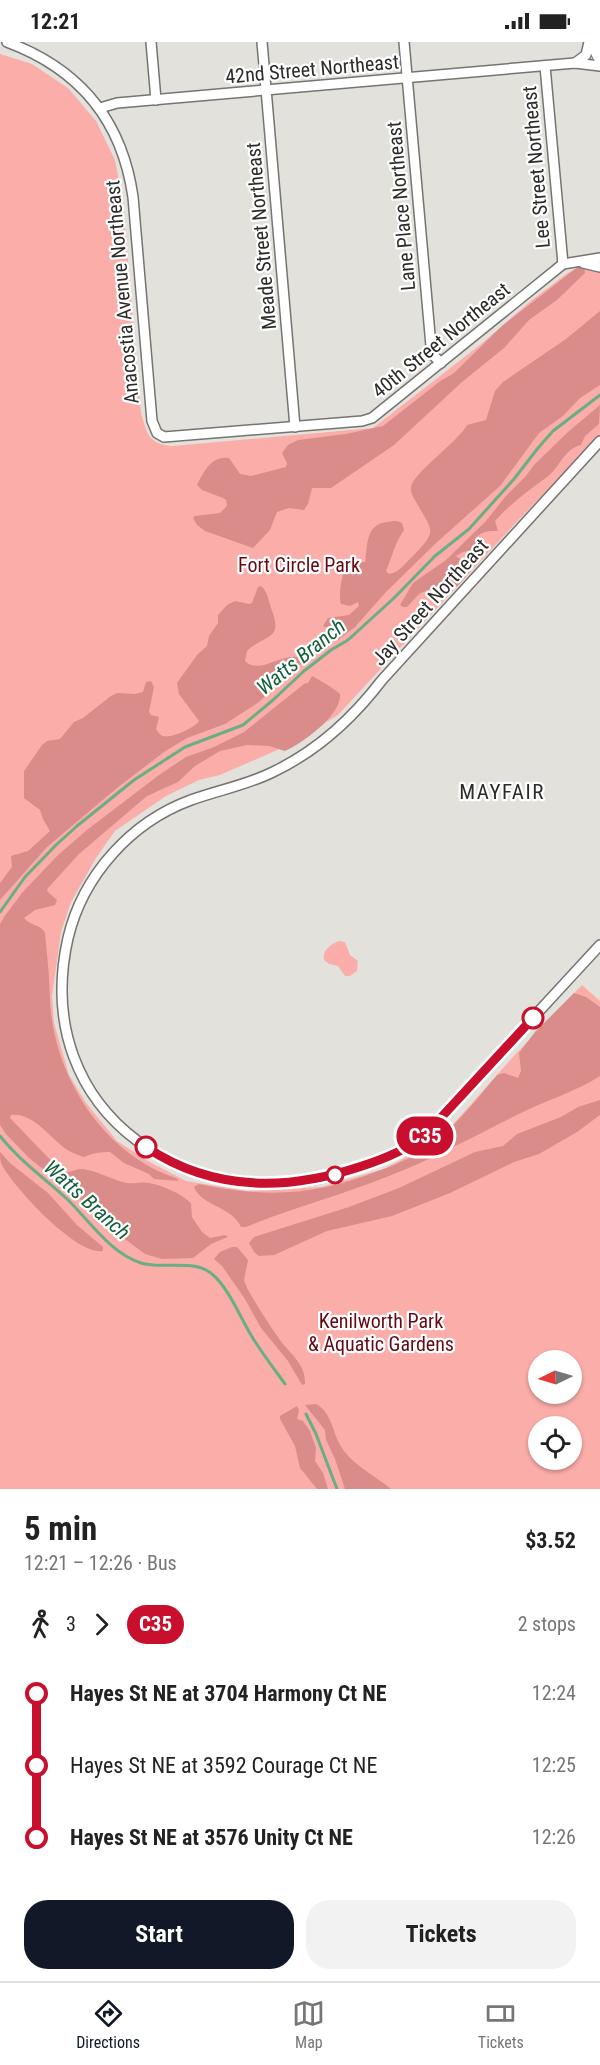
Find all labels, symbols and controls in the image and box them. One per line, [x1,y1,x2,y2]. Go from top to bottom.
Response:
text: 12:21 [30,9,81,34]
street label: 42nd Street Northeast [224,49,400,89]
street label: Lee Street Northeast [517,85,555,249]
street label: Lane Place Northeast [382,120,420,292]
street label: Meade Street Northeast [241,141,281,331]
street label: Anacostia Avenue Northeast [100,179,144,405]
street label: 40th Street Northeast [367,277,515,403]
street label: Jay Street Northeast [367,534,493,670]
park label: Fort Circle Park [238,553,360,577]
water label: Watts Branch [252,614,350,700]
district label: MAYFAIR [459,780,545,804]
unlabelled marker [522,1007,544,1029]
line badge: C35 [390,1116,460,1156]
text: C35 [408,1124,442,1148]
unlabelled marker [135,1136,157,1158]
water label: Watts Branch [39,1155,135,1245]
unlabelled marker [326,1166,344,1184]
park label: Kenilworth Park & Aquatic Gardens [308,1309,454,1356]
north arrow [528,1350,582,1404]
map controls [528,1350,582,1470]
button: locate [528,1416,582,1470]
text: 5 min [24,1509,97,1548]
text: $3.52 [525,1528,576,1553]
text: 12:21 – 12:26 · Bus [24,1551,177,1575]
icon: walk [24,1608,57,1641]
icon: forward [85,1608,118,1641]
text: 3 [66,1612,76,1636]
text: C35 [139,1612,172,1636]
text: 2 stops [518,1612,576,1636]
text: Hayes St NE at 3704 Harmony Ct NE [70,1681,386,1706]
text: 12:24 [532,1681,576,1705]
text: Hayes St NE at 3592 Courage Ct NE [70,1753,377,1778]
text: 12:25 [532,1753,576,1777]
text: Hayes St NE at 3576 Unity Ct NE [70,1825,353,1850]
text: 12:26 [532,1825,576,1849]
button: Start [24,1900,294,1969]
button: Tickets [306,1900,576,1969]
tab: Directions [76,1997,140,2052]
tab: Map [292,1997,325,2052]
tab: Tickets [478,1997,524,2052]

